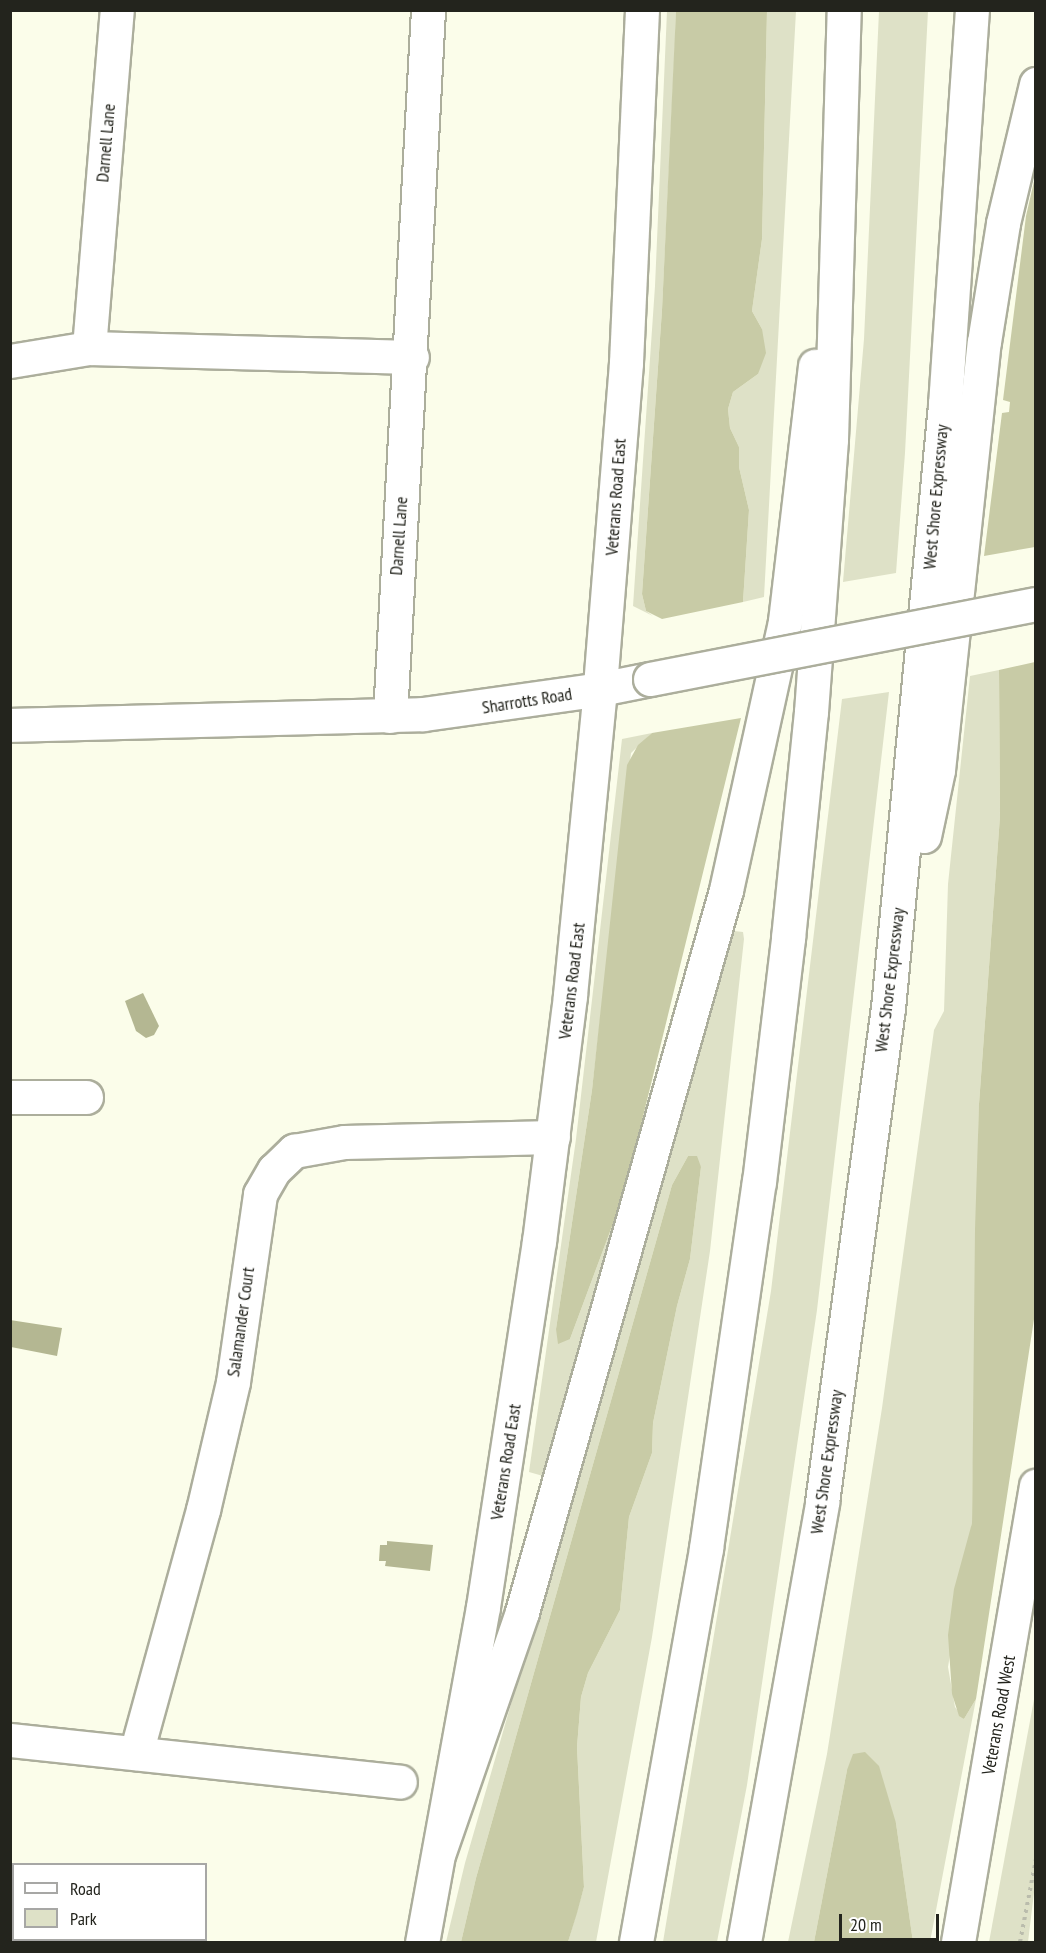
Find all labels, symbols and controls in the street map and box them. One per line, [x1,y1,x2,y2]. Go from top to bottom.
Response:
street label: Darnell Lane [92,103,120,183]
street label: West Shore Expressway [919,424,953,570]
street label: Veterans Road East [601,438,631,556]
street label: Darnell Lane [385,496,413,576]
street label: Sharrotts Road [480,683,574,719]
street label: West Shore Expressway [870,907,910,1053]
street label: Veterans Road East [554,921,590,1041]
street label: Salamander Court [223,1266,259,1378]
street label: West Shore Expressway [806,1389,848,1535]
street label: Veterans Road East [486,1402,526,1522]
street label: Veterans Road West [978,1653,1020,1777]
legend [12,1863,207,1941]
text: Road [70,1877,101,1900]
scale bar [842,1902,942,1940]
text: Park [70,1907,97,1930]
text: 20 m [850,1913,882,1936]

